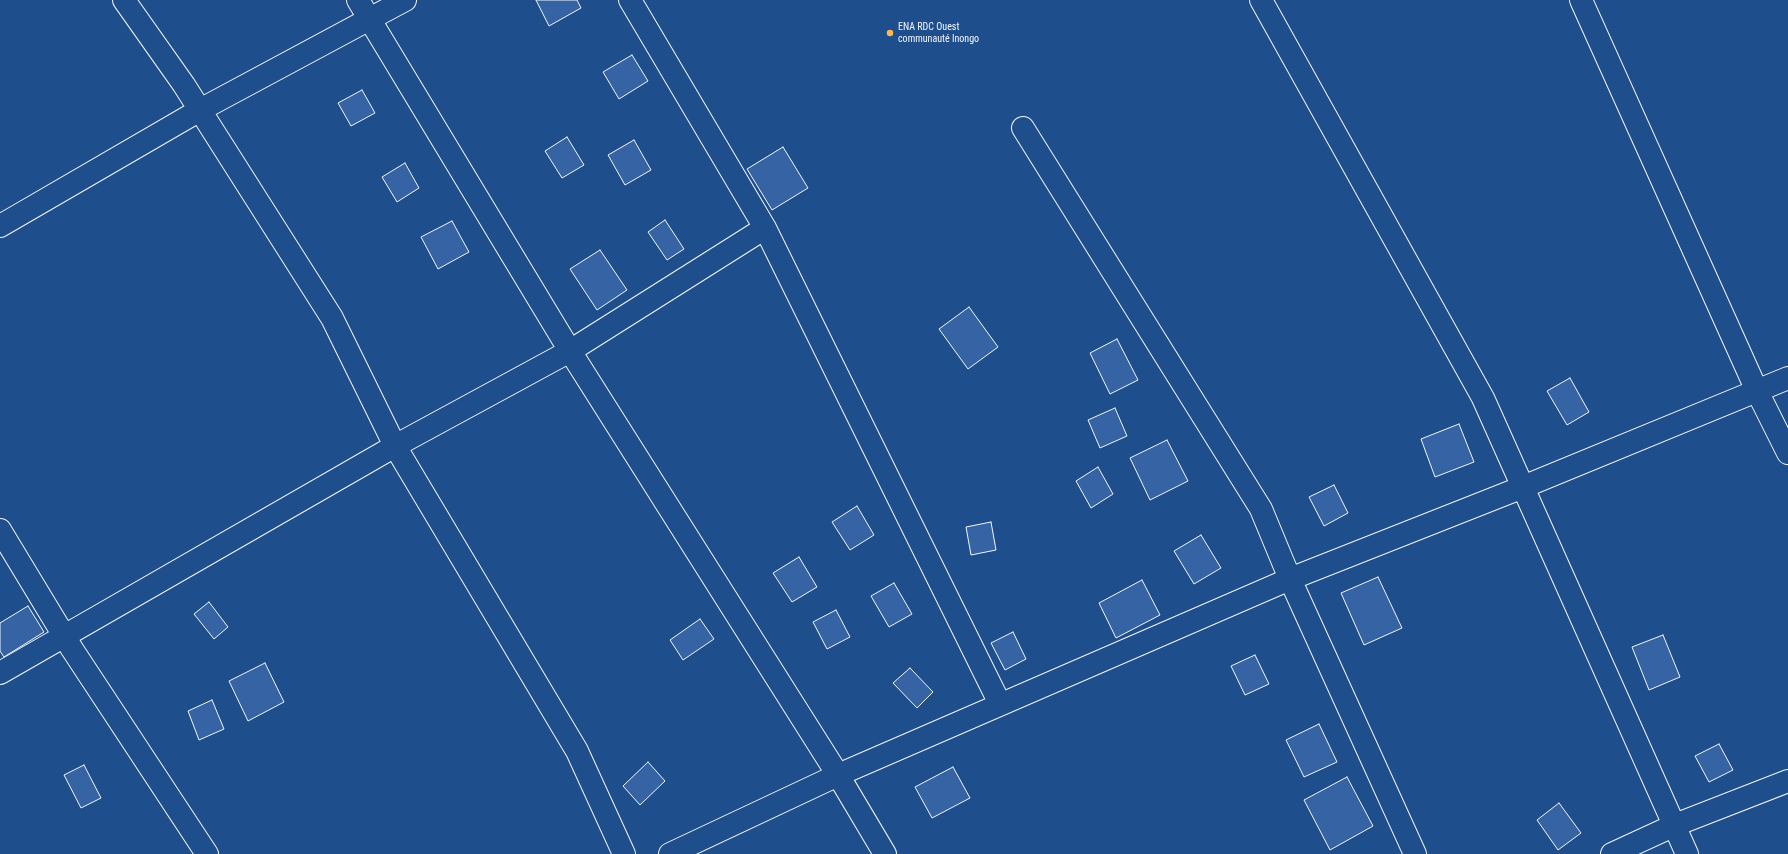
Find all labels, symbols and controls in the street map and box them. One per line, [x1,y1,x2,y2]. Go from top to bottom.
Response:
place label: ENA RDC Ouest communauté Inongo [898,21,979,44]
marker: ENA RDC Ouest communauté Inongo [885,28,895,38]

